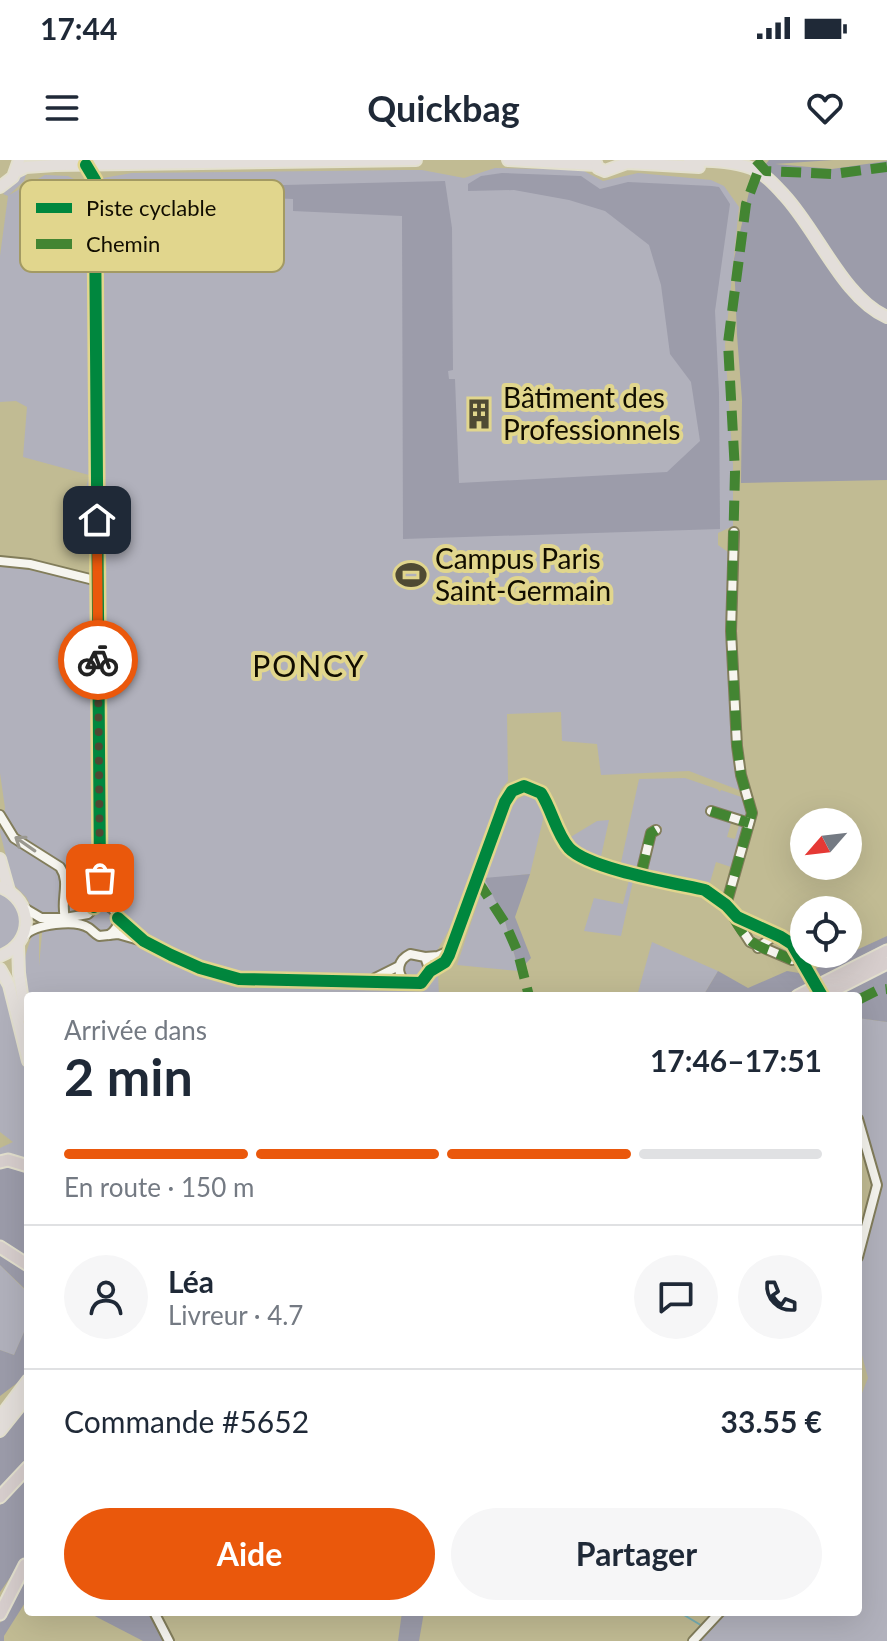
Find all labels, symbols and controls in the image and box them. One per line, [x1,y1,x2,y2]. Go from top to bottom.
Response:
text: 17:44 [40,10,117,46]
icon: menu [40,86,84,130]
text: Quickbag [367,86,520,130]
icon: heart [803,86,847,130]
legend [20,180,284,272]
text: Piste cyclable [86,194,216,221]
text: Chemin [86,230,160,257]
place label: Bâtiment des Professionnels [503,380,680,446]
building icon: Bâtiment des Professionnels [462,397,496,431]
pin [63,486,131,554]
icon: home [75,498,119,542]
place label: Campus Paris Saint-Germain [435,541,611,607]
sports icon: Campus Paris Saint-Germain [394,558,428,592]
courier [58,620,138,700]
icon: bike [76,638,120,682]
district label: PONCY [252,647,366,683]
north arrow [790,808,862,880]
map controls [790,808,862,968]
one-way arrow [14,836,36,852]
pin [66,844,134,912]
icon: bag [78,856,122,900]
button: locate [790,896,862,968]
text: Arrivée dans [64,1014,207,1046]
text: 17:46–17:51 [650,1042,822,1078]
text: 2 min [64,1045,193,1107]
text: En route · 150 m [64,1171,254,1203]
button: person [64,1255,148,1339]
button: chat [634,1255,718,1339]
button: phone [738,1255,822,1339]
text: Léa [168,1263,214,1299]
text: Livreur · 4.7 [168,1299,303,1331]
text: Commande #5652 [64,1403,309,1439]
text: 33.55 € [721,1403,822,1439]
button: Aide [64,1508,435,1600]
button: Partager [451,1508,822,1600]

